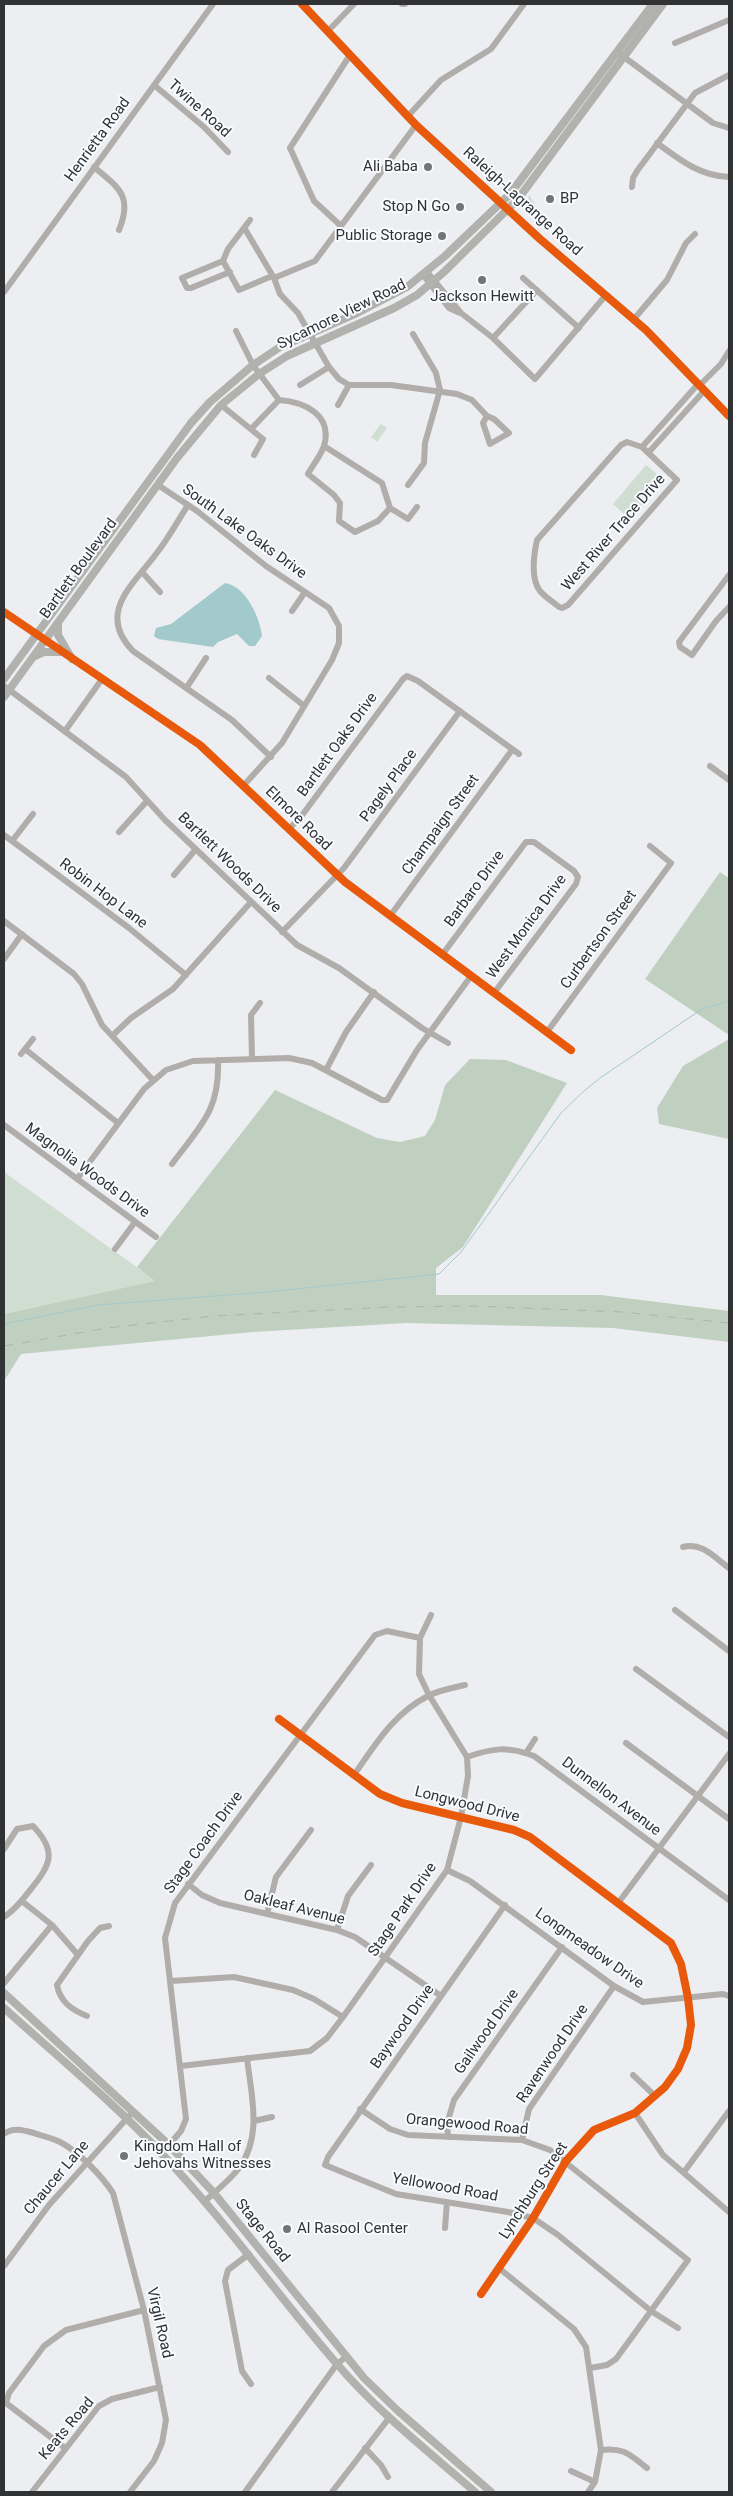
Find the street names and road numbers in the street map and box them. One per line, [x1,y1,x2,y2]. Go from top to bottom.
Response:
street label: Twine Road [164,76,234,142]
street label: Henrietta Road [61,94,135,186]
street label: Raleigh-Lagrange Road [459,144,585,260]
street label: Sycamore View Road [275,276,409,354]
street label: West River Trace Drive [558,471,670,595]
street label: South Lake Oaks Drive [178,481,310,583]
street label: Bartlett Boulevard [37,515,121,623]
street label: Bartlett Oaks Drive [294,689,382,801]
street label: Pagely Place [357,746,421,826]
street label: Champaign Street [399,771,483,879]
street label: Elmore Road [261,783,335,855]
street label: Bartlett Woods Drive [174,809,284,917]
street label: Barbaro Drive [441,847,509,931]
street label: Robin Hop Lane [55,855,151,933]
street label: West Monica Drive [483,871,571,983]
street label: Curbertson Street [557,887,641,993]
street label: Magnolia Woods Drive [21,1120,153,1222]
street label: Dunnellon Avenue [558,1754,664,1840]
street label: Longwood Drive [413,1783,521,1827]
street label: Stage Coach Drive [161,1788,247,1898]
street label: Stage Park Drive [365,1859,441,1961]
street label: Oakleaf Avenue [241,1887,347,1929]
street label: Longmeadow Drive [531,1905,647,1993]
street label: Baywood Drive [367,1981,439,2073]
street label: Gailwood Drive [451,1986,523,2078]
street label: Ravenwood Drive [513,2001,593,2107]
street label: Orangewood Road [405,2111,529,2139]
street label: Chaucer Lane [21,2137,93,2219]
street label: Lynchburg Street [496,2139,572,2243]
street label: Yellowood Road [391,2170,499,2206]
street label: Stage Road [231,2196,293,2266]
street label: Virgil Road [142,2286,176,2360]
street label: Keats Road [36,2394,98,2464]

